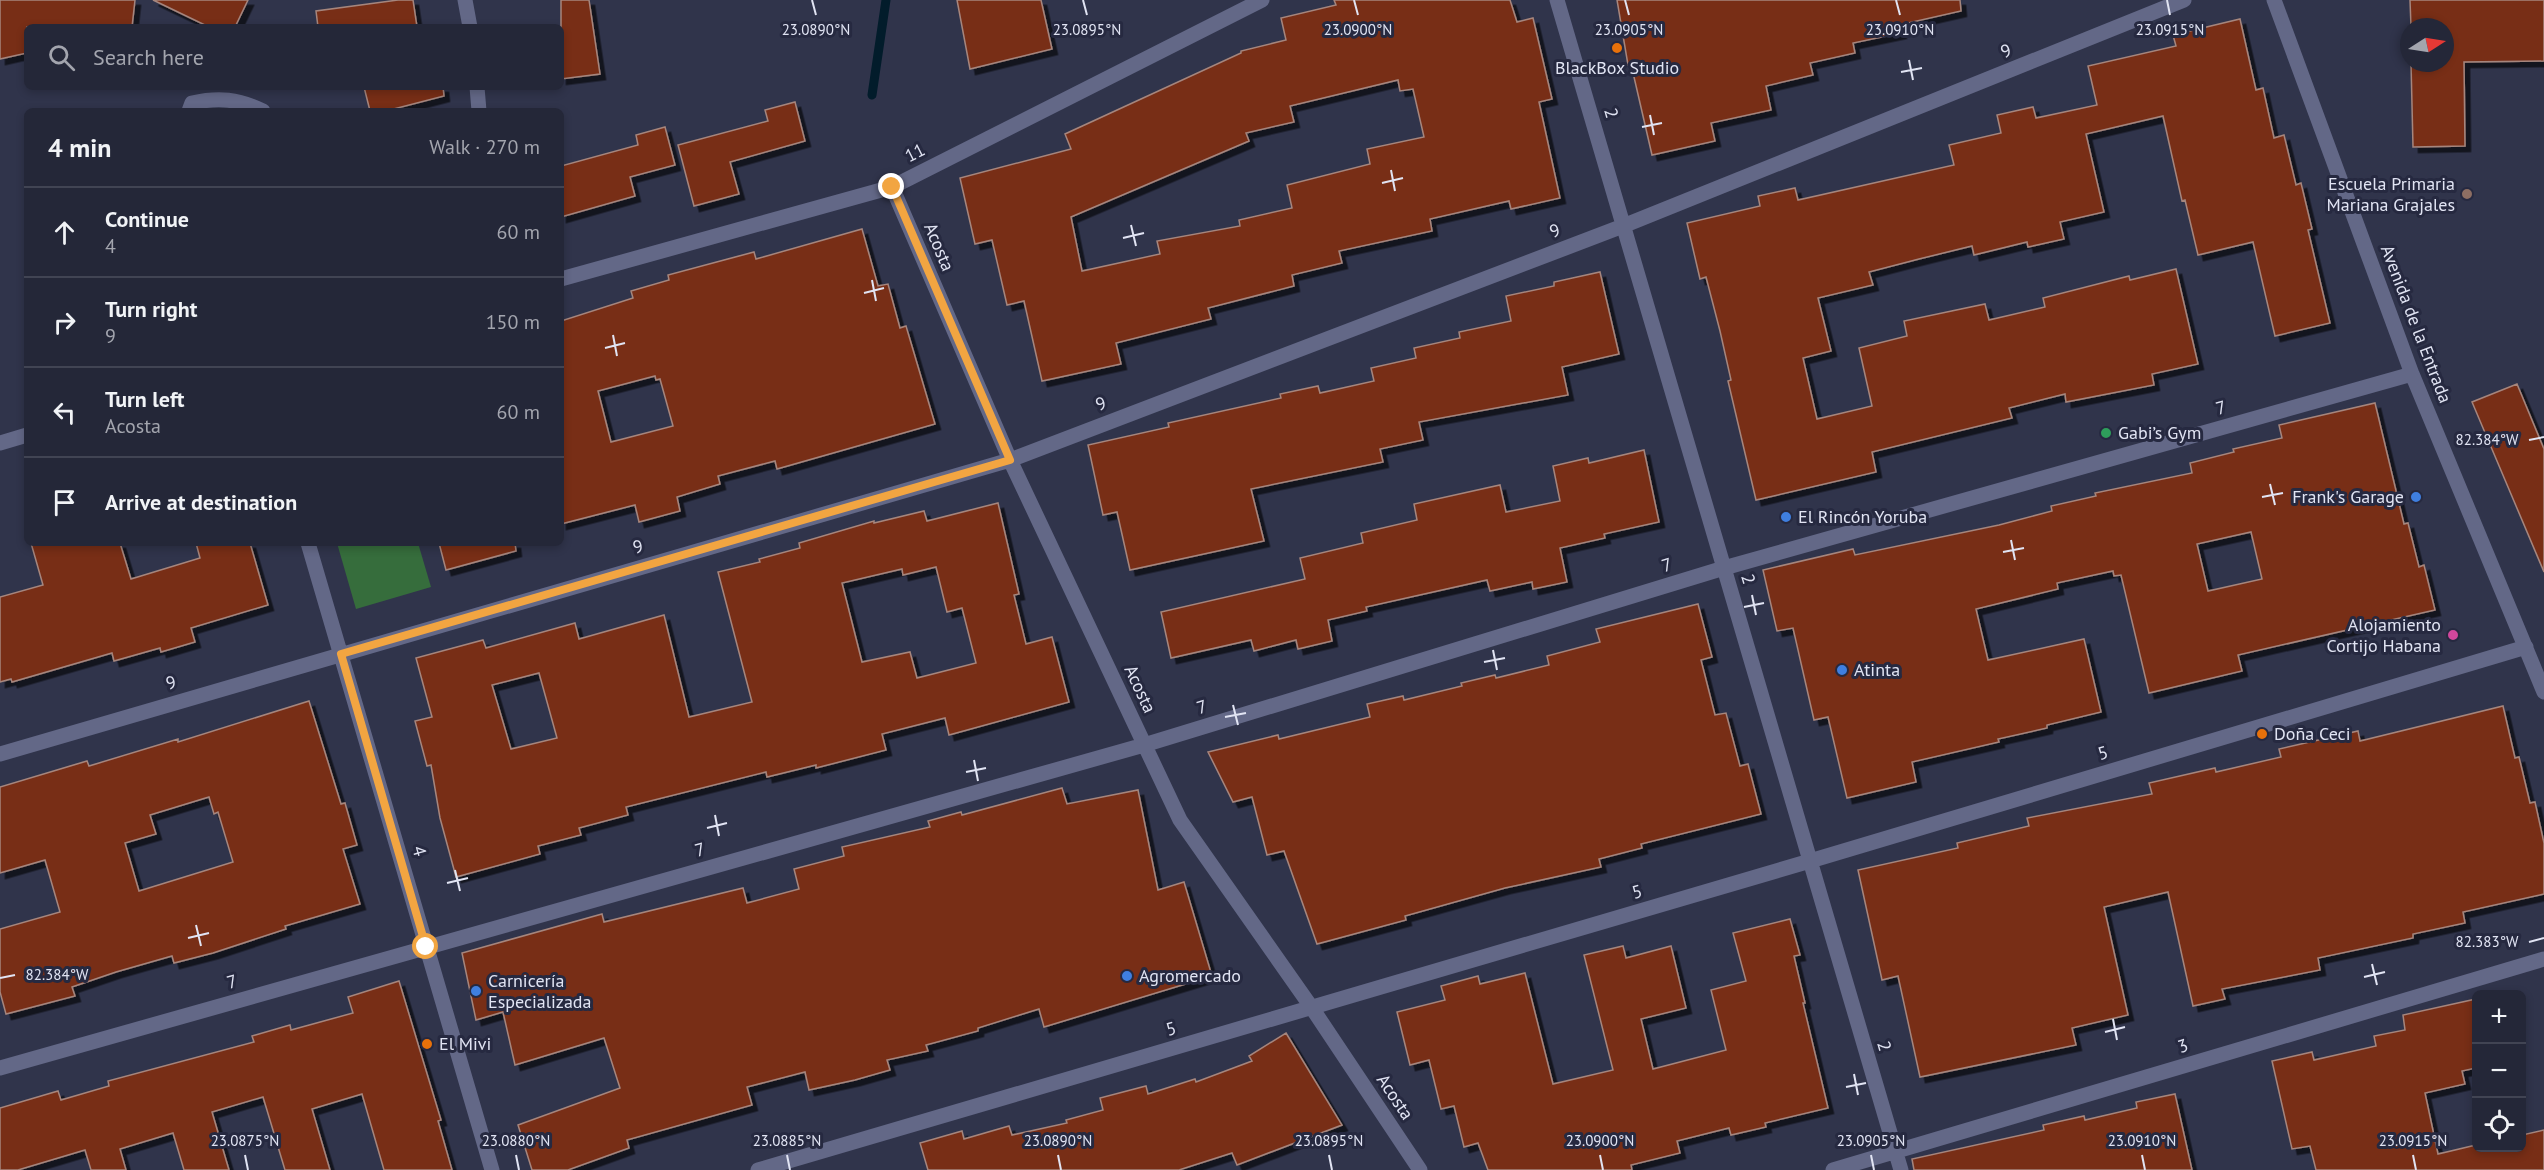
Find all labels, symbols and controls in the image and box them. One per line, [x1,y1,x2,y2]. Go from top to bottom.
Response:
north arrow [2400,18,2454,72]
text: 23.0890°N [782,20,850,39]
text: 23.0895°N [1053,20,1121,39]
text: 23.0900°N [1324,20,1392,39]
text: 23.0905°N [1595,20,1663,39]
text: 23.0910°N [1866,20,1934,39]
text: 23.0915°N [2136,20,2204,39]
search box [24,24,564,90]
street label: 9 [1997,38,2015,63]
icon: search [45,41,78,74]
marker: BlackBox Studio [1610,41,1624,55]
text: Search here [93,43,204,71]
place label: BlackBox Studio [1555,56,1679,79]
street label: 2 [1599,105,1624,121]
text: 4 min [48,131,111,164]
text: Walk · 270 m [429,134,540,160]
street label: 11 [901,138,929,167]
place label: Escuela Primaria Mariana Grajales [2327,172,2455,216]
route end [878,173,904,199]
marker: Escuela Primaria Mariana Grajales [2460,187,2474,201]
text: Continue [105,205,189,233]
icon: ahead [48,216,81,249]
street label: 9 [1546,218,1564,243]
text: 60 m [497,219,540,245]
street label: Acosta [919,219,960,274]
text: 4 [105,233,116,259]
street label: Avenida de la Entrada [2376,242,2457,406]
text: Turn right [105,295,197,323]
icon: right [48,306,81,339]
text: 150 m [486,309,540,335]
text: 9 [105,323,116,349]
text: Turn left [105,385,185,413]
street label: 9 [1092,391,1110,416]
street label: 7 [2213,395,2229,420]
icon: left [48,396,81,429]
text: 60 m [497,399,540,425]
text: Acosta [105,413,161,439]
place label: Gabi’s Gym [2118,421,2201,444]
marker: Gabi’s Gym [2099,426,2113,440]
text: 82.384°W [2456,430,2519,449]
place label: Frank's Garage [2292,485,2404,508]
icon: arrive [48,486,81,519]
text: Arrive at destination [105,488,297,516]
marker: Frank's Garage [2409,490,2423,504]
place label: El Rincón Yoruba [1798,505,1927,528]
marker: El Rincón Yoruba [1779,510,1793,524]
street label: 9 [630,534,646,559]
street label: 7 [1659,552,1675,577]
street label: 2 [1736,571,1761,587]
place label: Alojamiento Cortijo Habana [2326,613,2441,657]
marker: Alojamiento Cortijo Habana [2446,628,2460,642]
place label: Atinta [1854,658,1900,681]
street label: Acosta [1119,661,1161,716]
marker: Atinta [1835,663,1849,677]
street label: 9 [163,670,179,695]
street label: 7 [1194,694,1210,719]
place label: Doña Ceci [2274,722,2351,745]
marker: Doña Ceci [2255,727,2269,741]
street label: 5 [2095,740,2111,765]
street label: 7 [692,837,708,862]
street label: 4 [407,843,432,859]
street label: 5 [1629,879,1645,904]
text: 82.383°W [2456,932,2519,951]
route start [412,933,438,959]
place label: Agromercado [1139,964,1241,987]
text: 82.384°W [26,965,89,984]
street label: 7 [224,969,240,994]
place label: Carnicería Especializada [488,969,591,1013]
marker: Agromercado [1120,969,1134,983]
marker: Carnicería Especializada [469,984,483,998]
map controls [2472,990,2526,1152]
button: + [2472,990,2526,1044]
street label: 5 [1163,1016,1179,1041]
place label: El Mivi [439,1032,491,1055]
street label: 3 [2175,1033,2191,1058]
marker: El Mivi [420,1037,434,1051]
street label: 2 [1872,1038,1897,1054]
button: − [2472,1044,2526,1098]
street label: Acosta [1372,1069,1419,1124]
button: locate [2472,1098,2526,1152]
text: 23.0875°N [211,1131,279,1150]
text: 23.0880°N [482,1131,550,1150]
text: 23.0885°N [753,1131,821,1150]
text: 23.0890°N [1024,1131,1092,1150]
text: 23.0895°N [1295,1131,1363,1150]
text: 23.0900°N [1566,1131,1634,1150]
text: 23.0905°N [1837,1131,1905,1150]
text: 23.0910°N [2108,1131,2176,1150]
text: 23.0915°N [2379,1131,2447,1150]

